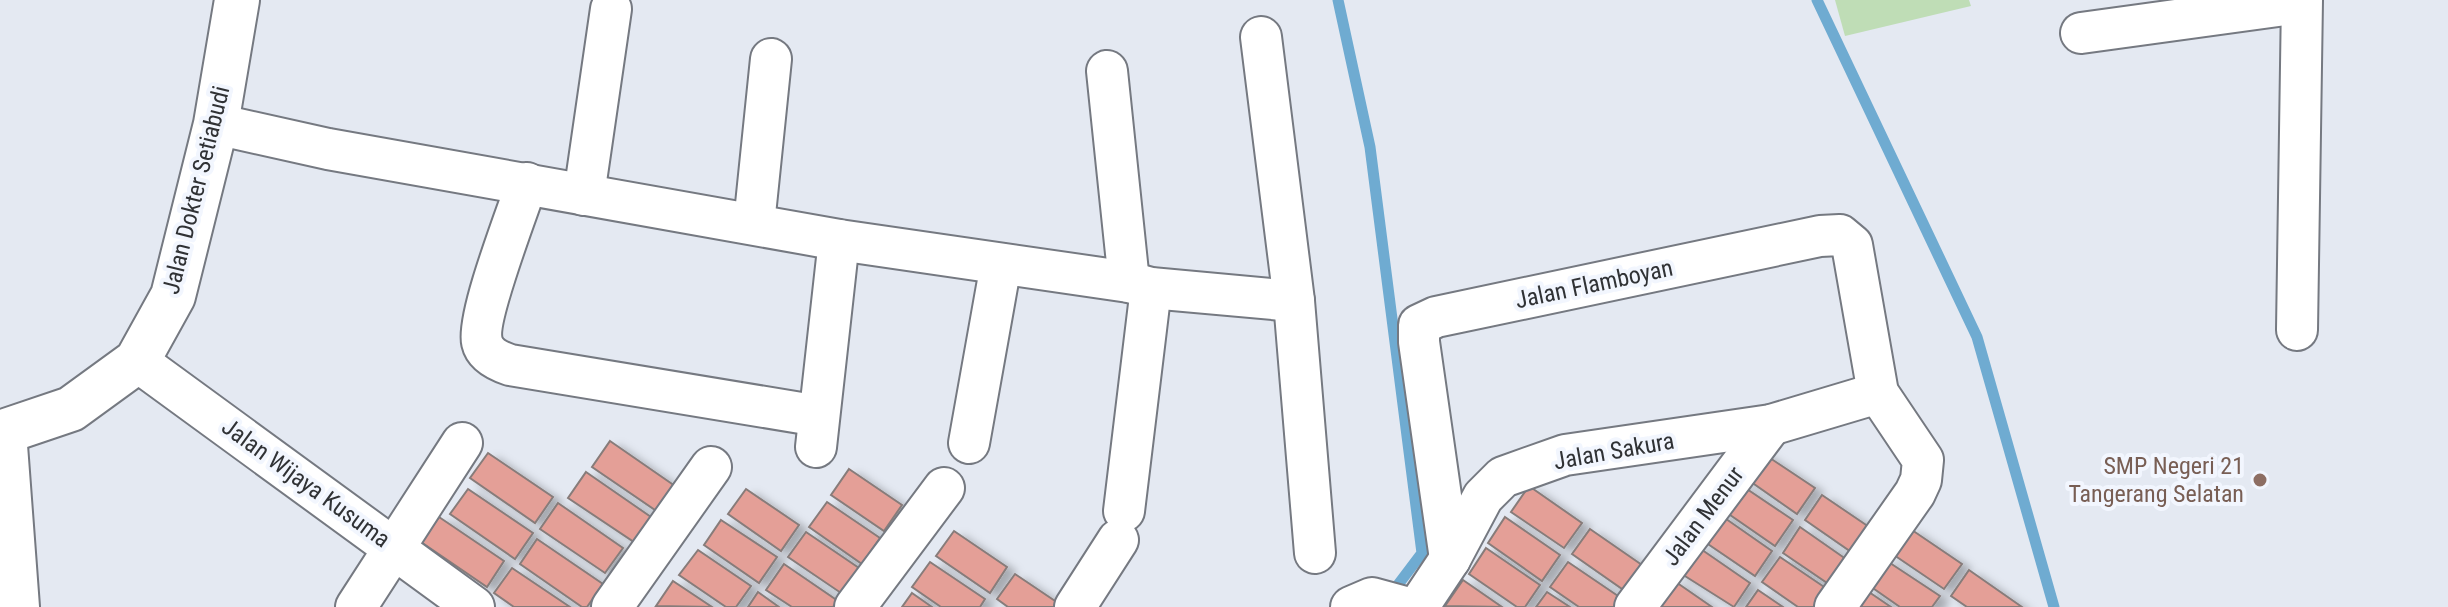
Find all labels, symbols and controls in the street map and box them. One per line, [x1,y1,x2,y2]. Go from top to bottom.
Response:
street label: Jalan Dokter Setiabudi [157,83,235,297]
street label: Jalan Flamboyan [1513,254,1675,314]
street label: Jalan Wijaya Kusuma [216,413,396,553]
street label: Jalan Sakura [1552,427,1676,475]
place label: SMP Negeri 21 Tangerang Selatan [2068,452,2244,508]
street label: Jalan Menur [1657,461,1749,571]
marker: SMP Negeri 21 Tangerang Selatan [2251,471,2269,489]

